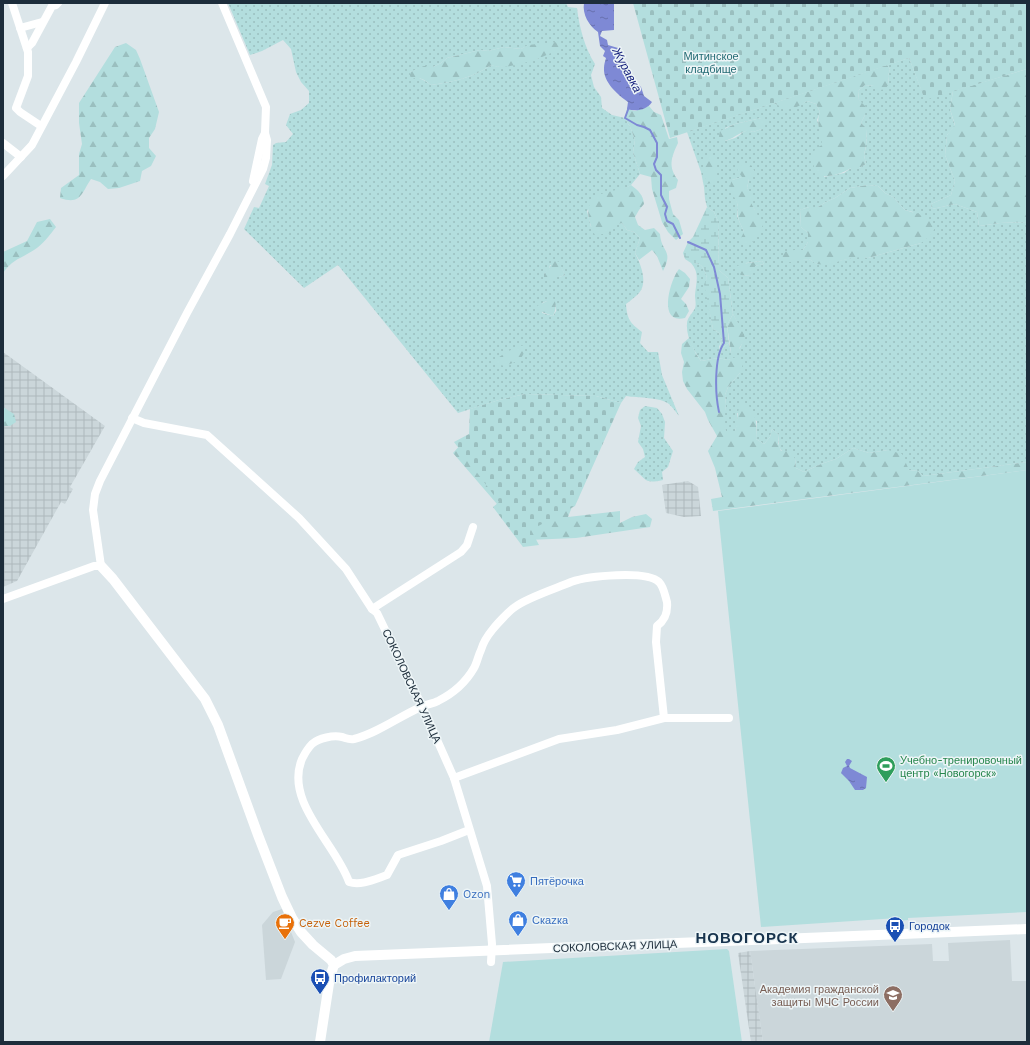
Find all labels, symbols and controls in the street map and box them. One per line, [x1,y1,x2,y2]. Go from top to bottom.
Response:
water label: Журавка [609,44,645,95]
park label: Митинское кладбище [683,50,739,76]
street label: СОКОЛОВСКАЯ УЛИЦА [379,627,444,746]
place label: Учебно-тренировочный центр «Новогорск» [900,754,1022,780]
sports icon: Учебно-тренировочный центр «Новогорск» [875,755,897,783]
supermarket icon: Пятёрочка [505,870,527,898]
place label: Пятёрочка [530,875,585,888]
shop icon: Ozon [438,883,460,911]
place label: Ozon [463,888,490,901]
shop icon: Скаzка [507,909,529,937]
cafe icon: Cezve Coffee [274,912,296,940]
place label: Скаzка [532,914,569,927]
bus stop icon: Городок [884,915,906,943]
place label: Cezve Coffee [299,917,370,930]
place label: Городок [909,920,950,933]
district label: НОВОГОРСК [695,929,799,947]
street label: СОКОЛОВСКАЯ УЛИЦА [553,938,678,955]
bus stop icon: Профилакторий [309,967,331,995]
place label: Профилакторий [334,972,416,985]
place label: Академия гражданской защиты МЧС России [760,983,879,1009]
school or university icon: Академия гражданской защиты МЧС России [882,984,904,1012]

